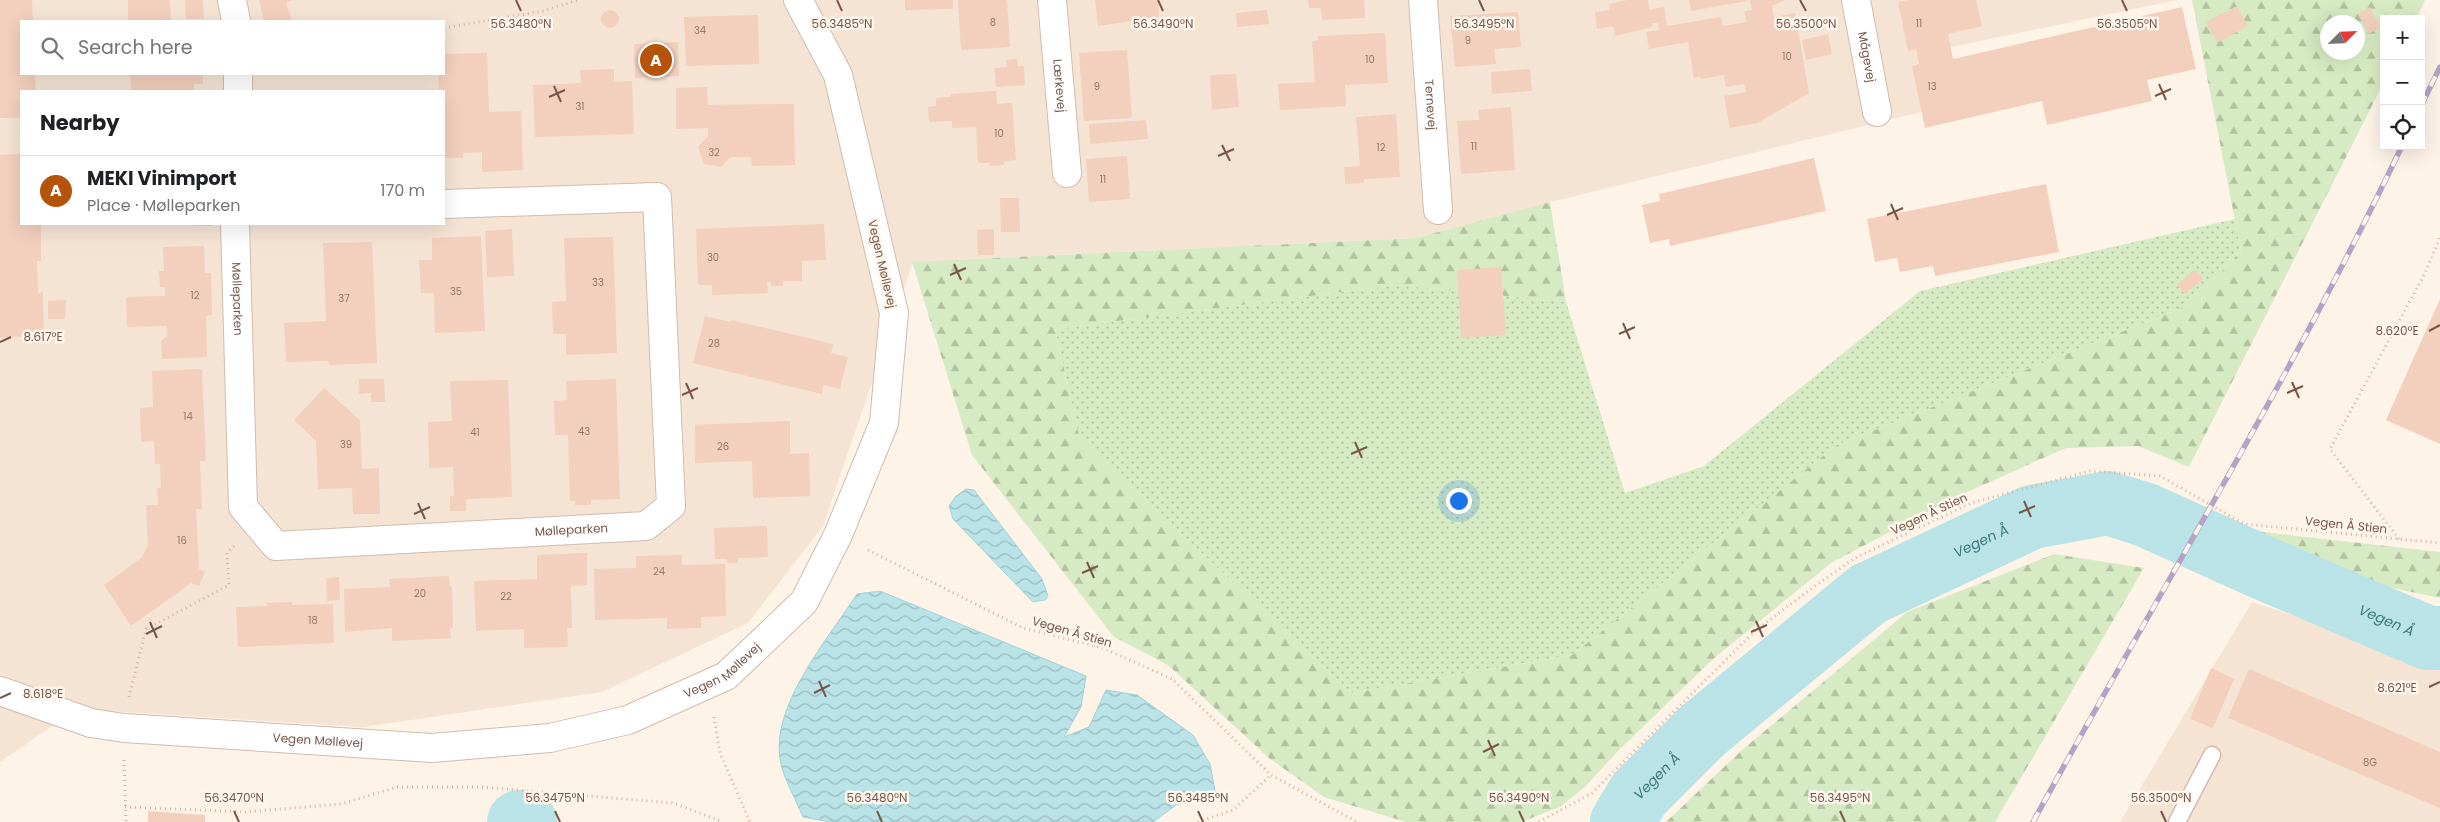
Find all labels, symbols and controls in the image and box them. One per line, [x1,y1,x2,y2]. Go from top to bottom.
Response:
text: 56.3480°N [491,15,551,32]
text: 56.3485°N [812,15,872,32]
house number: 8 [990,15,996,30]
text: 56.3490°N [1133,15,1193,32]
text: 56.3495°N [1454,15,1514,32]
text: 56.3500°N [1776,15,1836,32]
text: 56.3505°N [2097,15,2157,32]
north arrow [2320,15,2365,60]
map controls [2380,15,2425,150]
button: + [2380,15,2425,60]
house number: 11 [1916,16,1922,31]
search box [20,20,445,75]
house number: 34 [694,23,706,38]
street label: Mågevej [1854,30,1880,84]
house number: 9 [1465,33,1471,48]
icon: search [38,34,66,62]
text: Search here [78,34,192,61]
pin: A [640,41,672,79]
house number: 10 [1782,49,1792,64]
house number: 10 [1365,52,1375,67]
street label: Lærkevej [1049,58,1071,113]
button: − [2380,60,2425,105]
house number: 9 [1094,79,1100,94]
street label: Ternevej [1421,79,1441,131]
house number: 13 [1927,79,1937,94]
house number: 31 [575,99,585,114]
button: locate [2380,105,2425,150]
text: Nearby [40,108,120,137]
house number: 10 [994,126,1004,141]
house number: 11 [1471,139,1477,154]
house number: 12 [1377,140,1386,155]
house number: 32 [708,145,720,160]
text: MEKI Vinimport [87,165,236,192]
house number: 11 [1100,172,1106,187]
text: A [50,179,62,202]
text: 170 m [380,179,425,202]
text: Place · Mølleparken [87,194,240,217]
street label: Vegen Møllevej [864,218,901,310]
house number: 30 [707,250,719,265]
street label: Mølleparken [228,262,247,336]
house number: 33 [592,275,604,290]
house number: 35 [450,284,462,299]
house number: 12 [191,288,200,303]
house number: 37 [338,291,350,306]
text: 8.620°E [2375,322,2419,339]
text: 8.617°E [23,328,63,345]
house number: 28 [708,336,720,351]
house number: 14 [183,409,193,424]
house number: 43 [578,424,590,439]
house number: 41 [470,425,480,440]
house number: 39 [340,437,352,452]
house number: 26 [717,439,729,454]
your location [1446,488,1472,514]
street label: Vegen Å Stien [1888,488,1970,539]
street label: Vegen Å Stien [2304,512,2388,537]
street label: Mølleparken [534,519,608,540]
water label: Vegen Å [1950,519,2012,562]
house number: 16 [177,533,187,548]
house number: 24 [653,564,665,579]
house number: 20 [414,586,426,601]
house number: 22 [500,589,512,604]
water label: Vegen Å [2356,600,2418,641]
street label: Vegen Å Stien [1030,612,1114,651]
house number: 18 [308,613,318,628]
street label: Vegen Møllevej [681,639,764,702]
text: 8.621°E [2377,679,2417,696]
text: 8.618°E [23,685,63,702]
street label: Vegen Møllevej [272,729,364,752]
water label: Vegen Å [1629,748,1685,804]
house number: 8G [2363,755,2377,770]
text: 56.3470°N [204,789,264,806]
text: 56.3475°N [525,789,585,806]
text: 56.3480°N [847,789,907,806]
text: 56.3485°N [1168,789,1228,806]
text: 56.3490°N [1489,789,1549,806]
text: 56.3495°N [1810,789,1870,806]
text: 56.3500°N [2131,789,2191,806]

